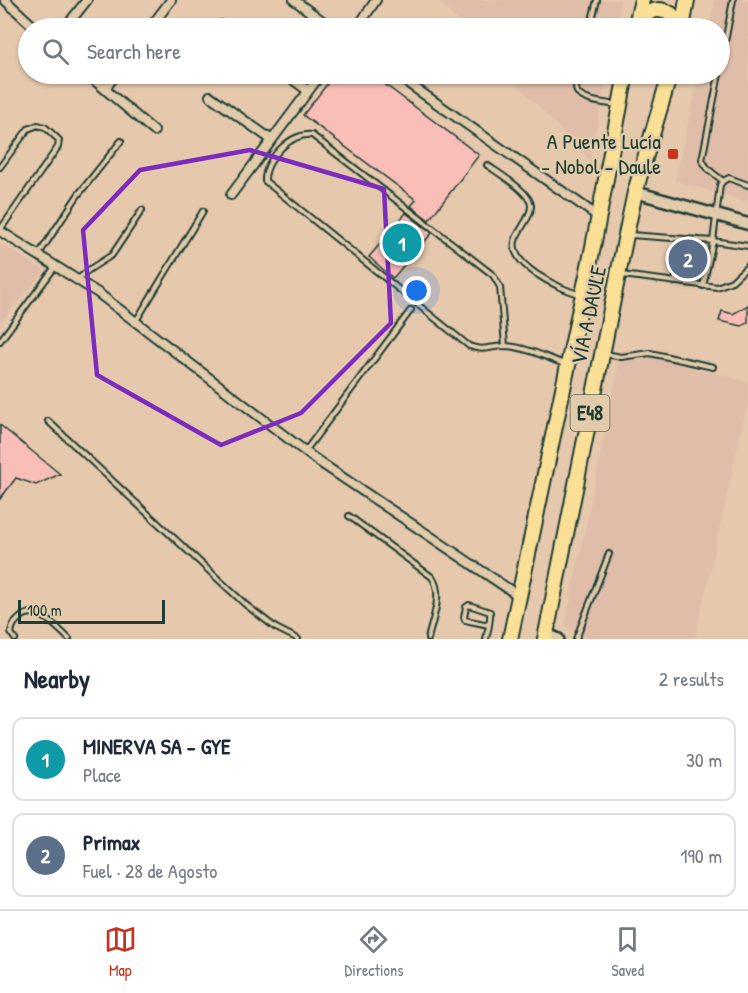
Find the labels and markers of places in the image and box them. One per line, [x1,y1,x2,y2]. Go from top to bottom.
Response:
place label: A Puente Lucía - Nobol - Daule [541,126,661,181]
marker: A Puente Lucía - Nobol - Daule [666,147,680,161]
pin: 1 [382,220,422,266]
pin: 2 [668,236,708,282]

